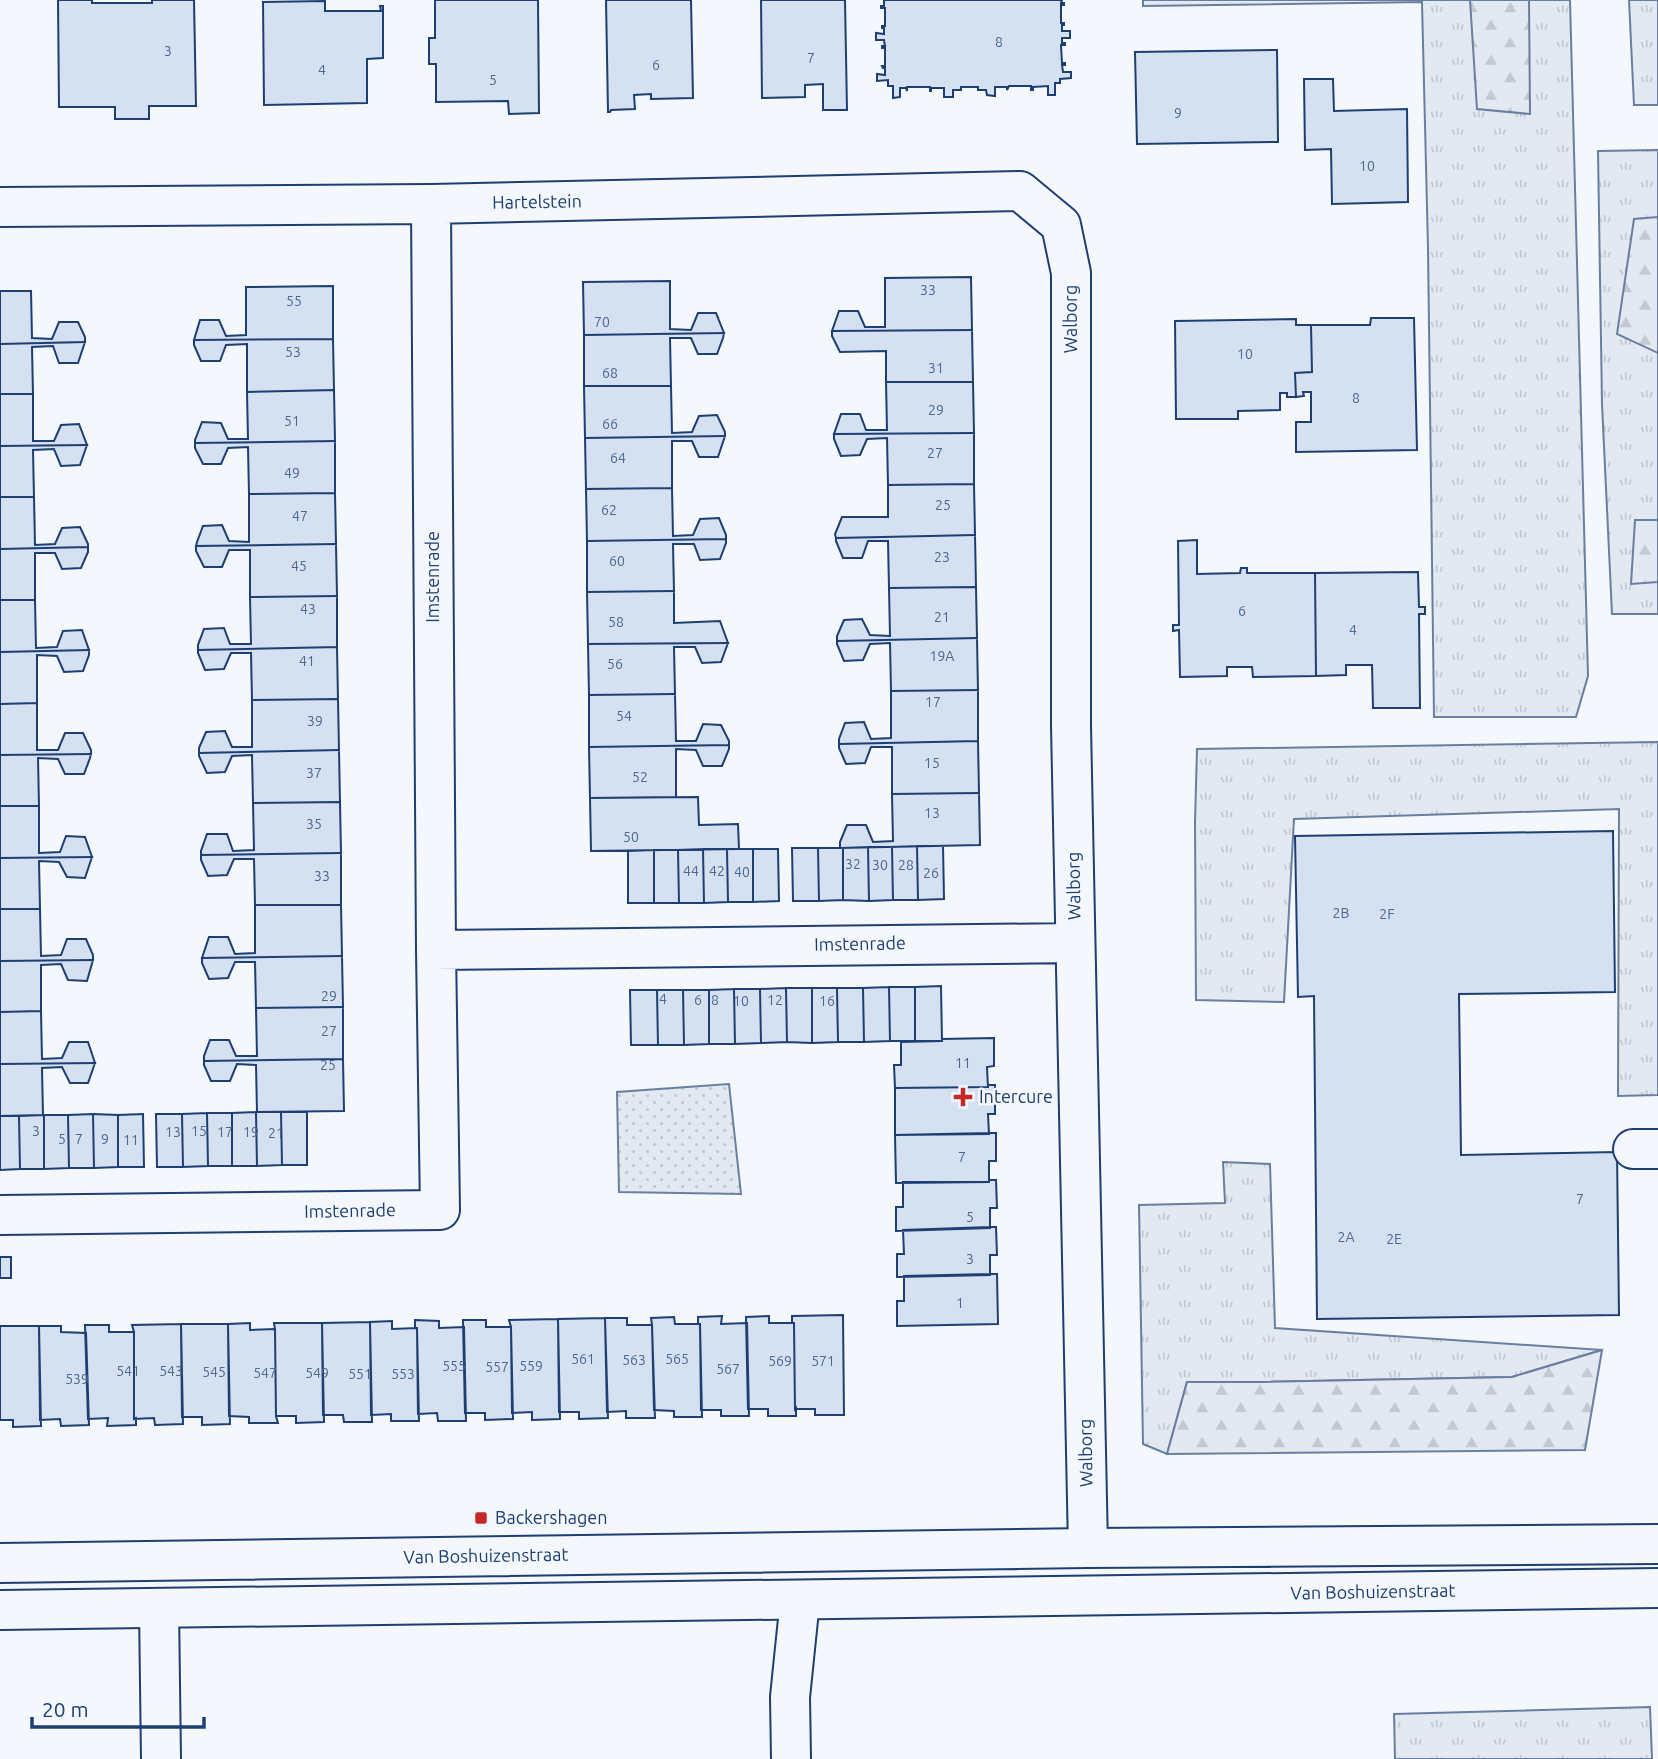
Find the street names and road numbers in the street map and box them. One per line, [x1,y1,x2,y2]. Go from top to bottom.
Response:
street label: Hartelstein [492,190,582,212]
street label: Walborg [1060,285,1080,353]
street label: Imstenrade [422,531,442,623]
street label: Walborg [1062,852,1084,920]
street label: Imstenrade [814,932,906,954]
street label: Imstenrade [304,1199,396,1221]
street label: Walborg [1074,1419,1096,1487]
street label: Van Boshuizenstraat [403,1544,569,1566]
street label: Van Boshuizenstraat [1290,1580,1456,1602]

